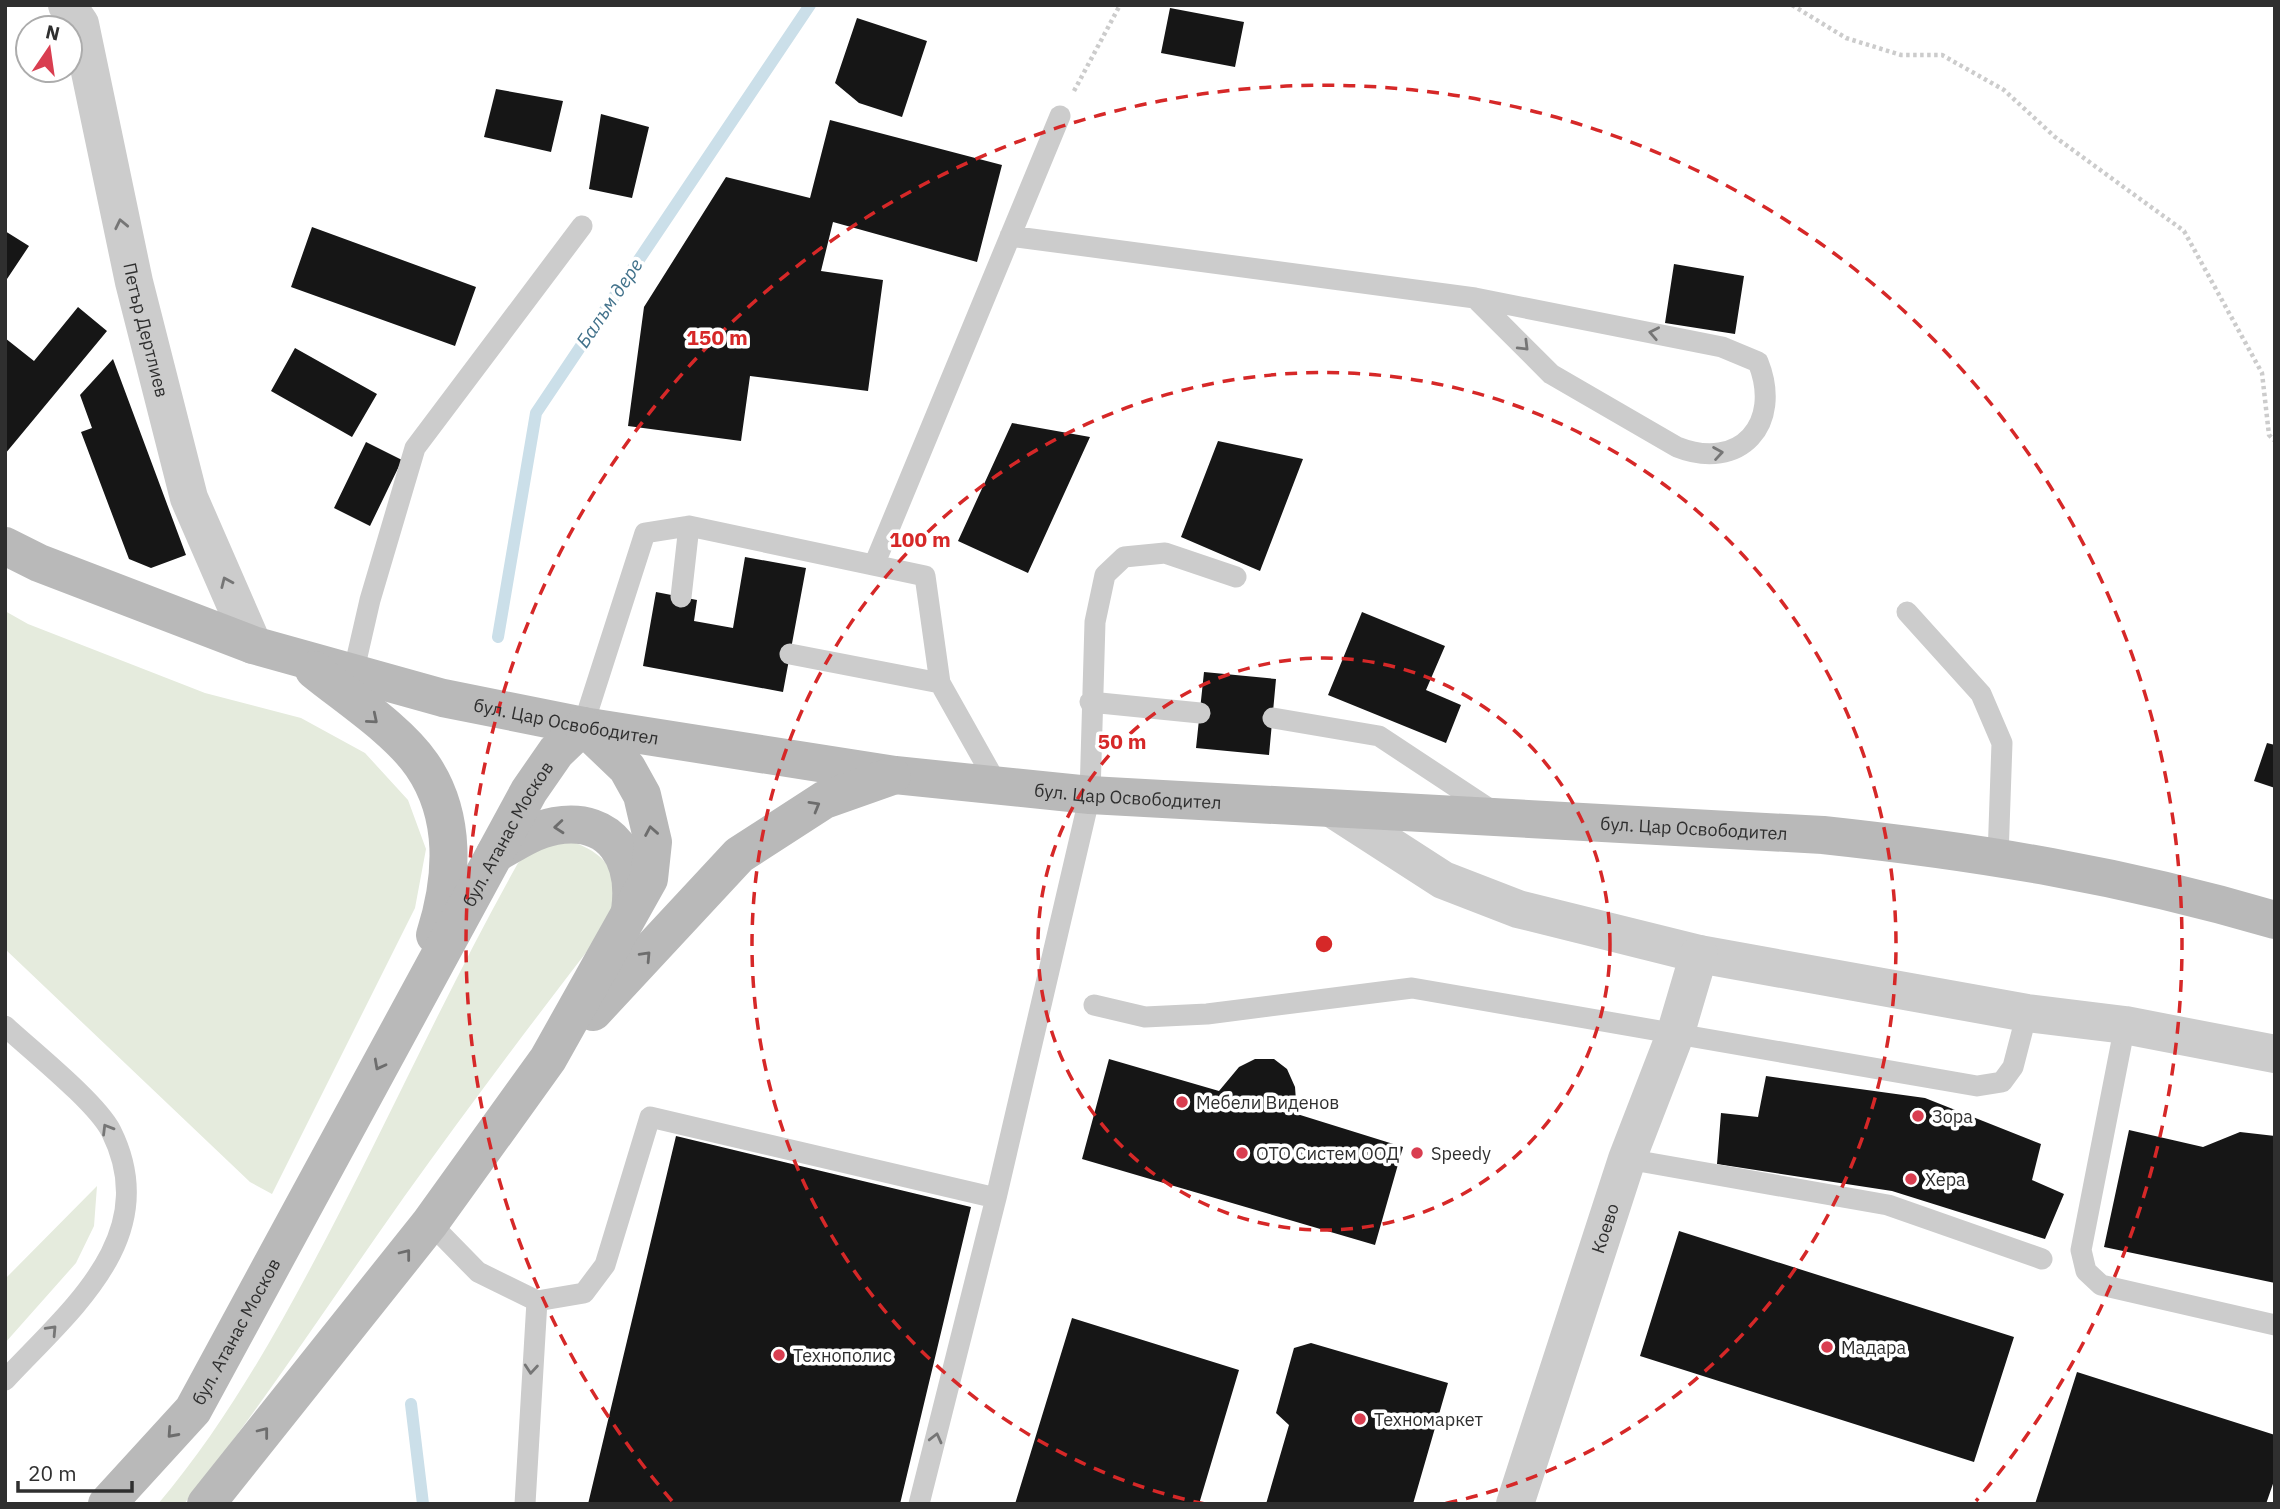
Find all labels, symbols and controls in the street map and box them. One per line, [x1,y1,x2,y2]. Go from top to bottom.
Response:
north arrow [14,14,84,84]
text: N [43,19,62,46]
one-way arrow [115,218,130,230]
water label: Балъм дере [570,254,648,352]
street label: Петър Дертлиев [119,260,174,400]
text: 150 m [686,323,748,351]
one-way arrow [1648,327,1660,342]
one-way arrow [1515,338,1528,351]
one-way arrow [1712,446,1724,461]
text: 100 m [889,525,951,553]
one-way arrow [220,577,234,589]
street label: бул. Цар Освободител [472,693,660,749]
one-way arrow [365,711,378,723]
text: 50 m [1098,727,1146,755]
street label: бул. Атанас Москов [457,756,558,910]
street label: бул. Цар Освободител [1033,778,1222,814]
one-way arrow [807,801,820,814]
street label: бул. Цар Освободител [1600,811,1788,845]
one-way arrow [554,819,565,834]
one-way arrow [644,825,659,837]
centre of rings [1312,932,1336,956]
one-way arrow [637,951,650,964]
one-way arrow [374,1057,388,1070]
place label: Мебели Виденов [1196,1091,1339,1114]
marker: Мебели Виденов [1174,1094,1190,1110]
place label: Зора [1932,1105,1973,1128]
marker: Зора [1910,1108,1926,1124]
one-way arrow [102,1124,115,1137]
place label: ОТО Систем ООД [1256,1142,1399,1165]
place label: Speedy [1431,1142,1491,1165]
marker: ОТО Систем ООД [1234,1145,1250,1161]
marker: Speedy [1409,1145,1425,1161]
place label: Хера [1925,1168,1966,1191]
marker: Хера [1903,1171,1919,1187]
street label: Коево [1586,1200,1623,1256]
one-way arrow [397,1249,410,1261]
street label: бул. Атанас Москов [187,1254,285,1409]
one-way arrow [44,1325,56,1338]
place label: Мадара [1841,1336,1906,1359]
marker: Мадара [1819,1339,1835,1355]
place label: Технополис [793,1344,892,1367]
marker: Технополис [771,1347,787,1363]
one-way arrow [524,1363,539,1374]
place label: Техномаркет [1374,1408,1483,1431]
marker: Техномаркет [1352,1411,1368,1427]
one-way arrow [167,1425,180,1438]
one-way arrow [256,1427,268,1440]
one-way arrow [928,1432,942,1444]
scale bar [18,1450,131,1494]
text: 20 m [28,1459,77,1487]

